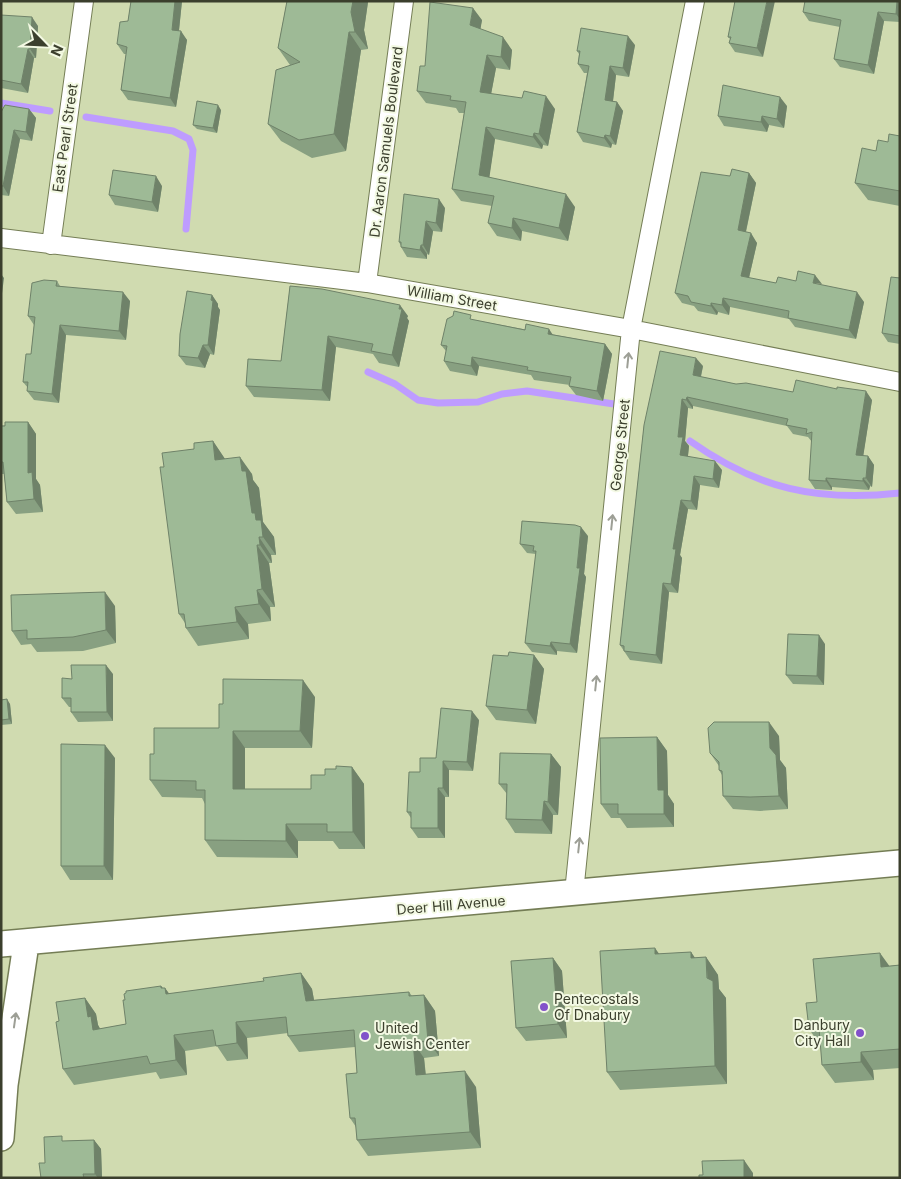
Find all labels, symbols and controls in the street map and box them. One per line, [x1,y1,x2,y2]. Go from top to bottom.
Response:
north arrow [20,20,70,70]
text: N [47,42,67,59]
street label: Dr. Aaron Samuels Boulevard [365,45,406,238]
street label: East Pearl Street [48,82,81,193]
street label: William Street [406,281,499,314]
one-way arrow [623,352,633,368]
street label: George Street [606,398,633,492]
one-way arrow [607,514,617,530]
one-way arrow [591,676,600,692]
one-way arrow [574,837,584,853]
street label: Deer Hill Avenue [396,891,506,918]
place label: Pentecostals Of Dnabury [554,990,639,1023]
marker: Pentecostals Of Dnabury [538,1001,550,1013]
one-way arrow [10,1012,20,1028]
place label: Danbury City Hall [794,1016,850,1049]
place label: United Jewish Center [375,1019,470,1052]
marker: Danbury City Hall [854,1027,866,1039]
marker: United Jewish Center [359,1030,371,1042]

